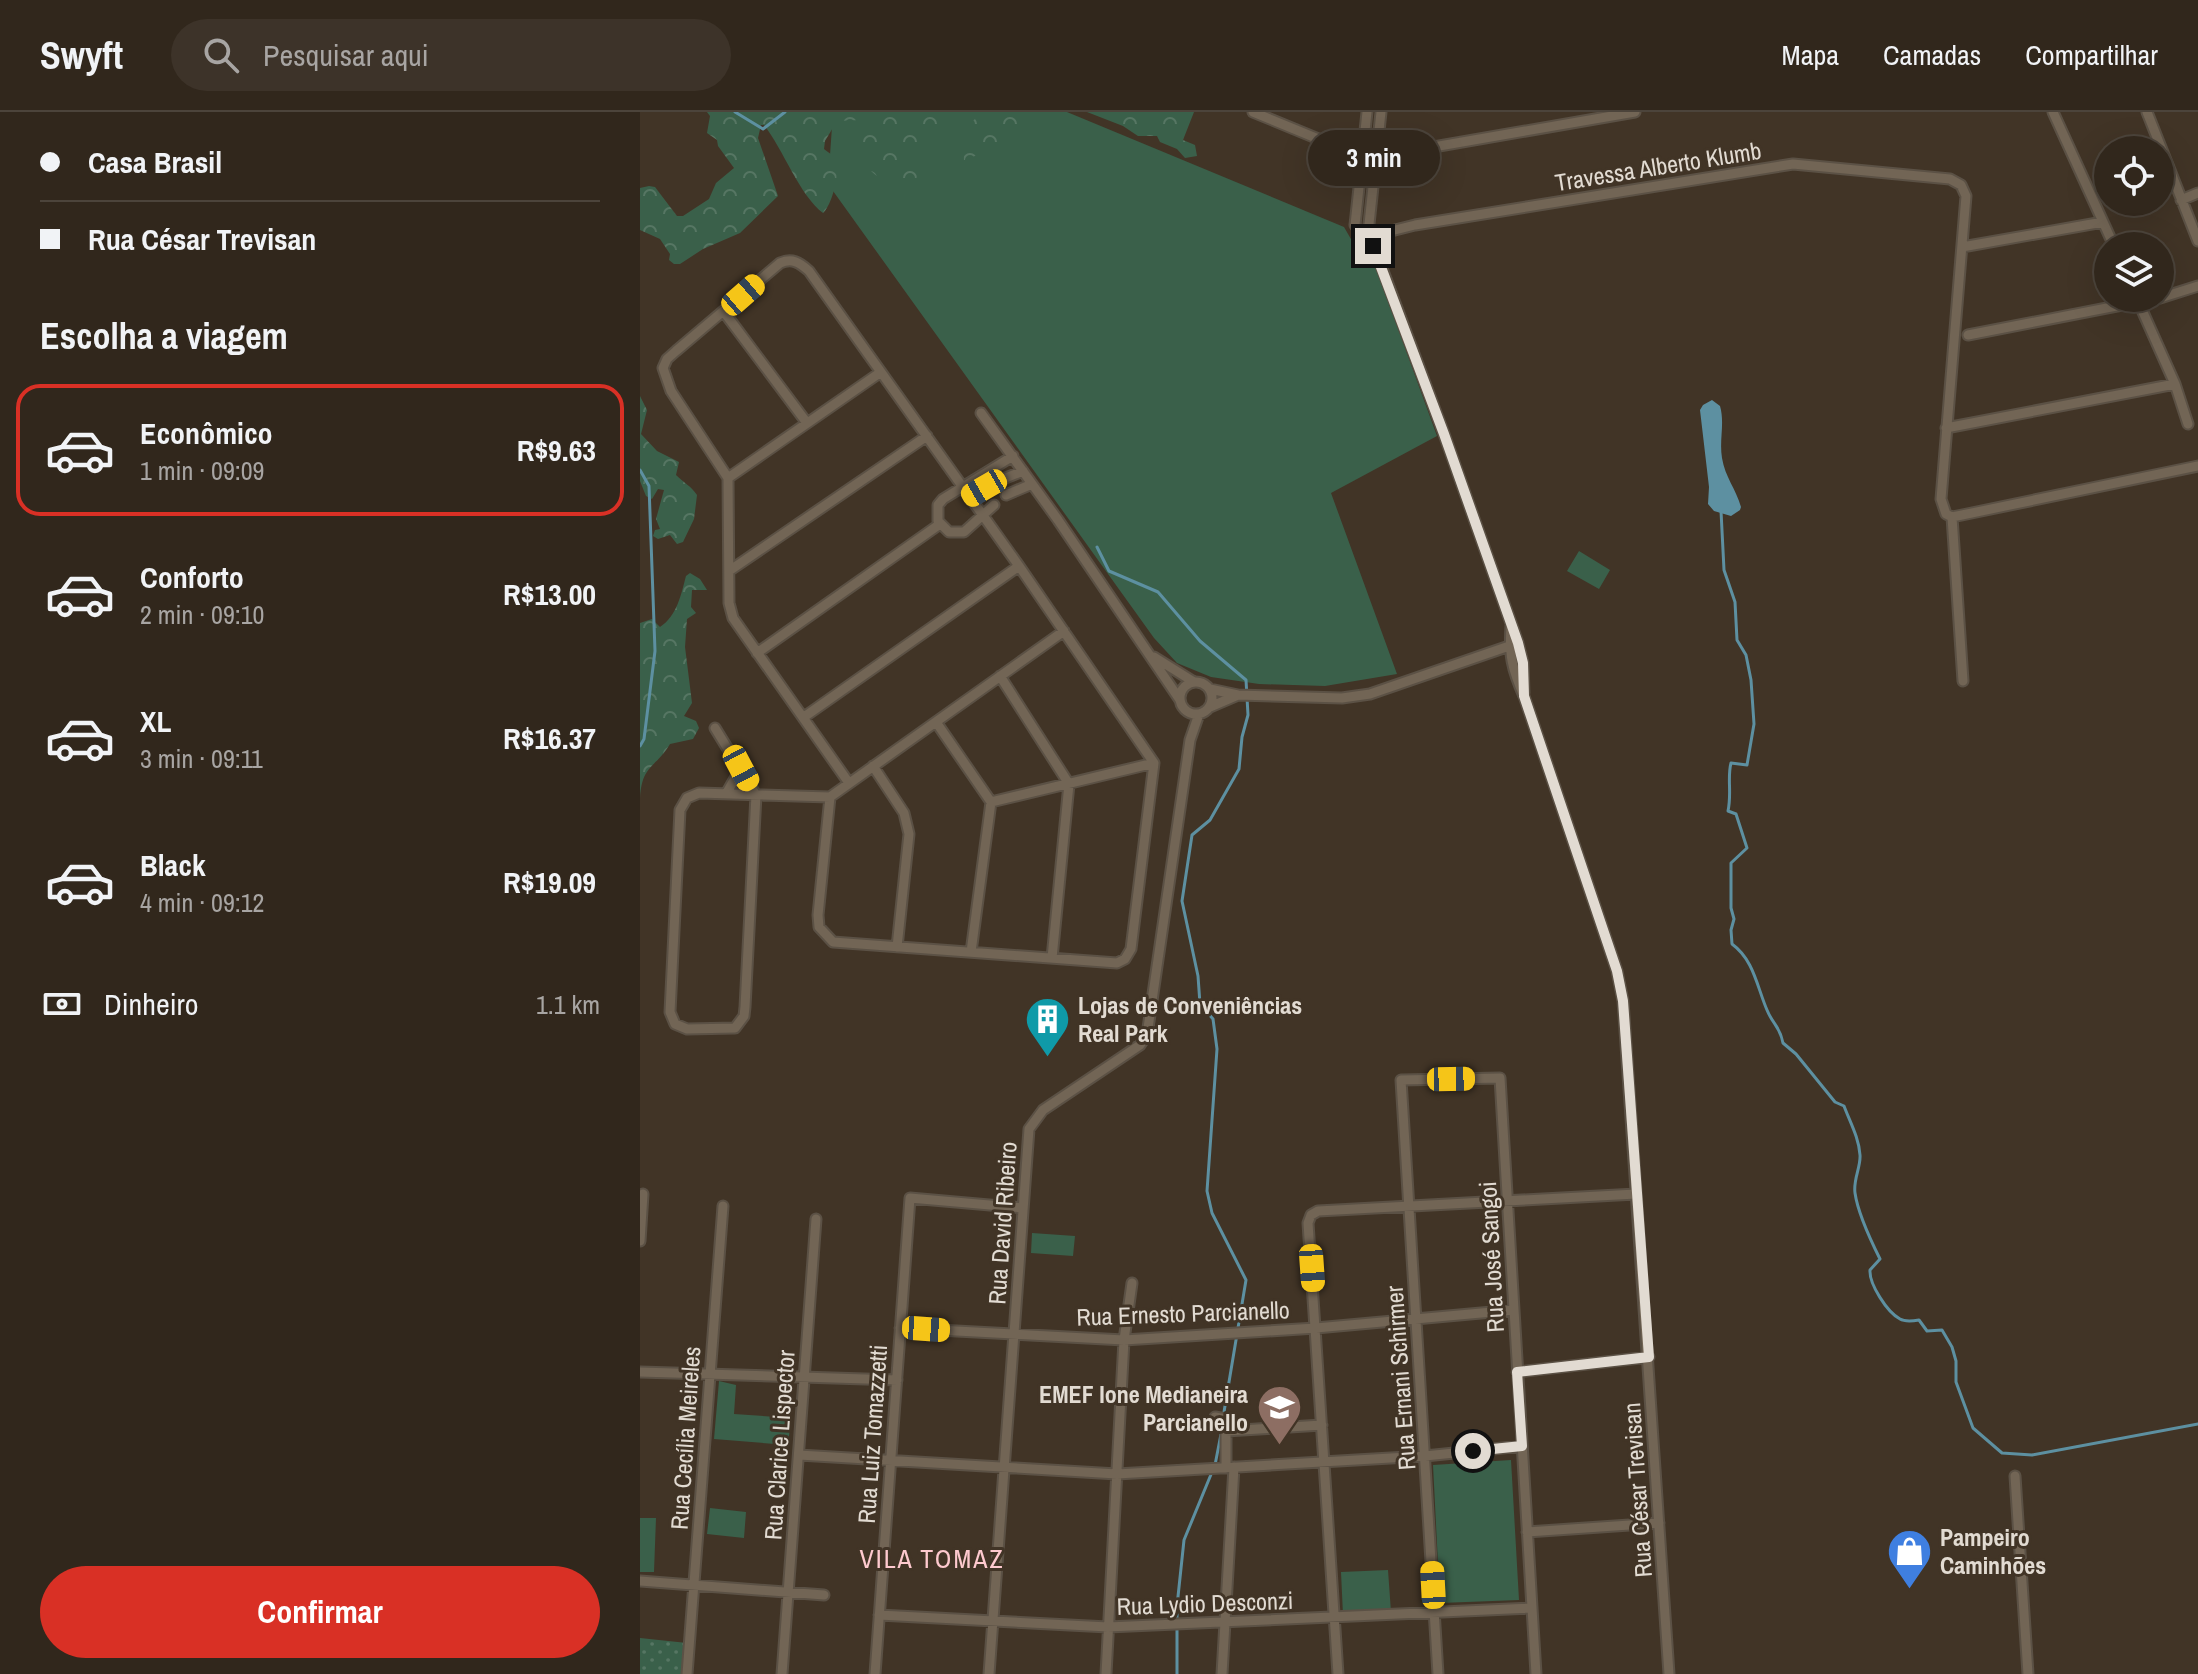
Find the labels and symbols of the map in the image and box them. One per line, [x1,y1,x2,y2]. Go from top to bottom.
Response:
callout: 3 min [1307,130,1439,186]
street label: Travessa Alberto Klumb [1553,134,1763,198]
route end [1355,228,1391,264]
car [717,270,769,320]
car [957,466,1011,510]
car [719,741,763,795]
place label: Lojas de Conveniências Real Park [1078,989,1302,1049]
building icon: Lojas de Conveniências Real Park [1023,995,1071,1058]
car [1427,1067,1475,1091]
street label: Rua David Ribeiro [980,1141,1024,1305]
street label: Rua José Sangoi [1471,1181,1511,1333]
car [1298,1243,1326,1293]
street label: Rua Ernani Schirmer [1378,1284,1422,1471]
street label: Rua Ernesto Parcianello [1076,1293,1290,1333]
car [901,1315,951,1343]
street label: Rua Luiz Tomazzetti [850,1344,894,1524]
street label: Rua Cecília Meireles [663,1345,707,1531]
street label: Rua Clarice Lispector [756,1349,802,1541]
place label: EMEF Ione Medianeira Parcianello [1039,1378,1248,1438]
school or university icon: EMEF Ione Medianeira Parcianello [1255,1384,1303,1447]
street label: Rua César Trevisan [1615,1402,1659,1578]
route start [1455,1433,1491,1469]
place label: Pampeiro Caminhões [1940,1521,2046,1581]
shop icon: Pampeiro Caminhões [1885,1527,1933,1590]
district label: VILA TOMAZ [860,1541,1004,1576]
car [1420,1560,1446,1610]
street label: Rua Lydio Desconzi [1116,1584,1294,1622]

